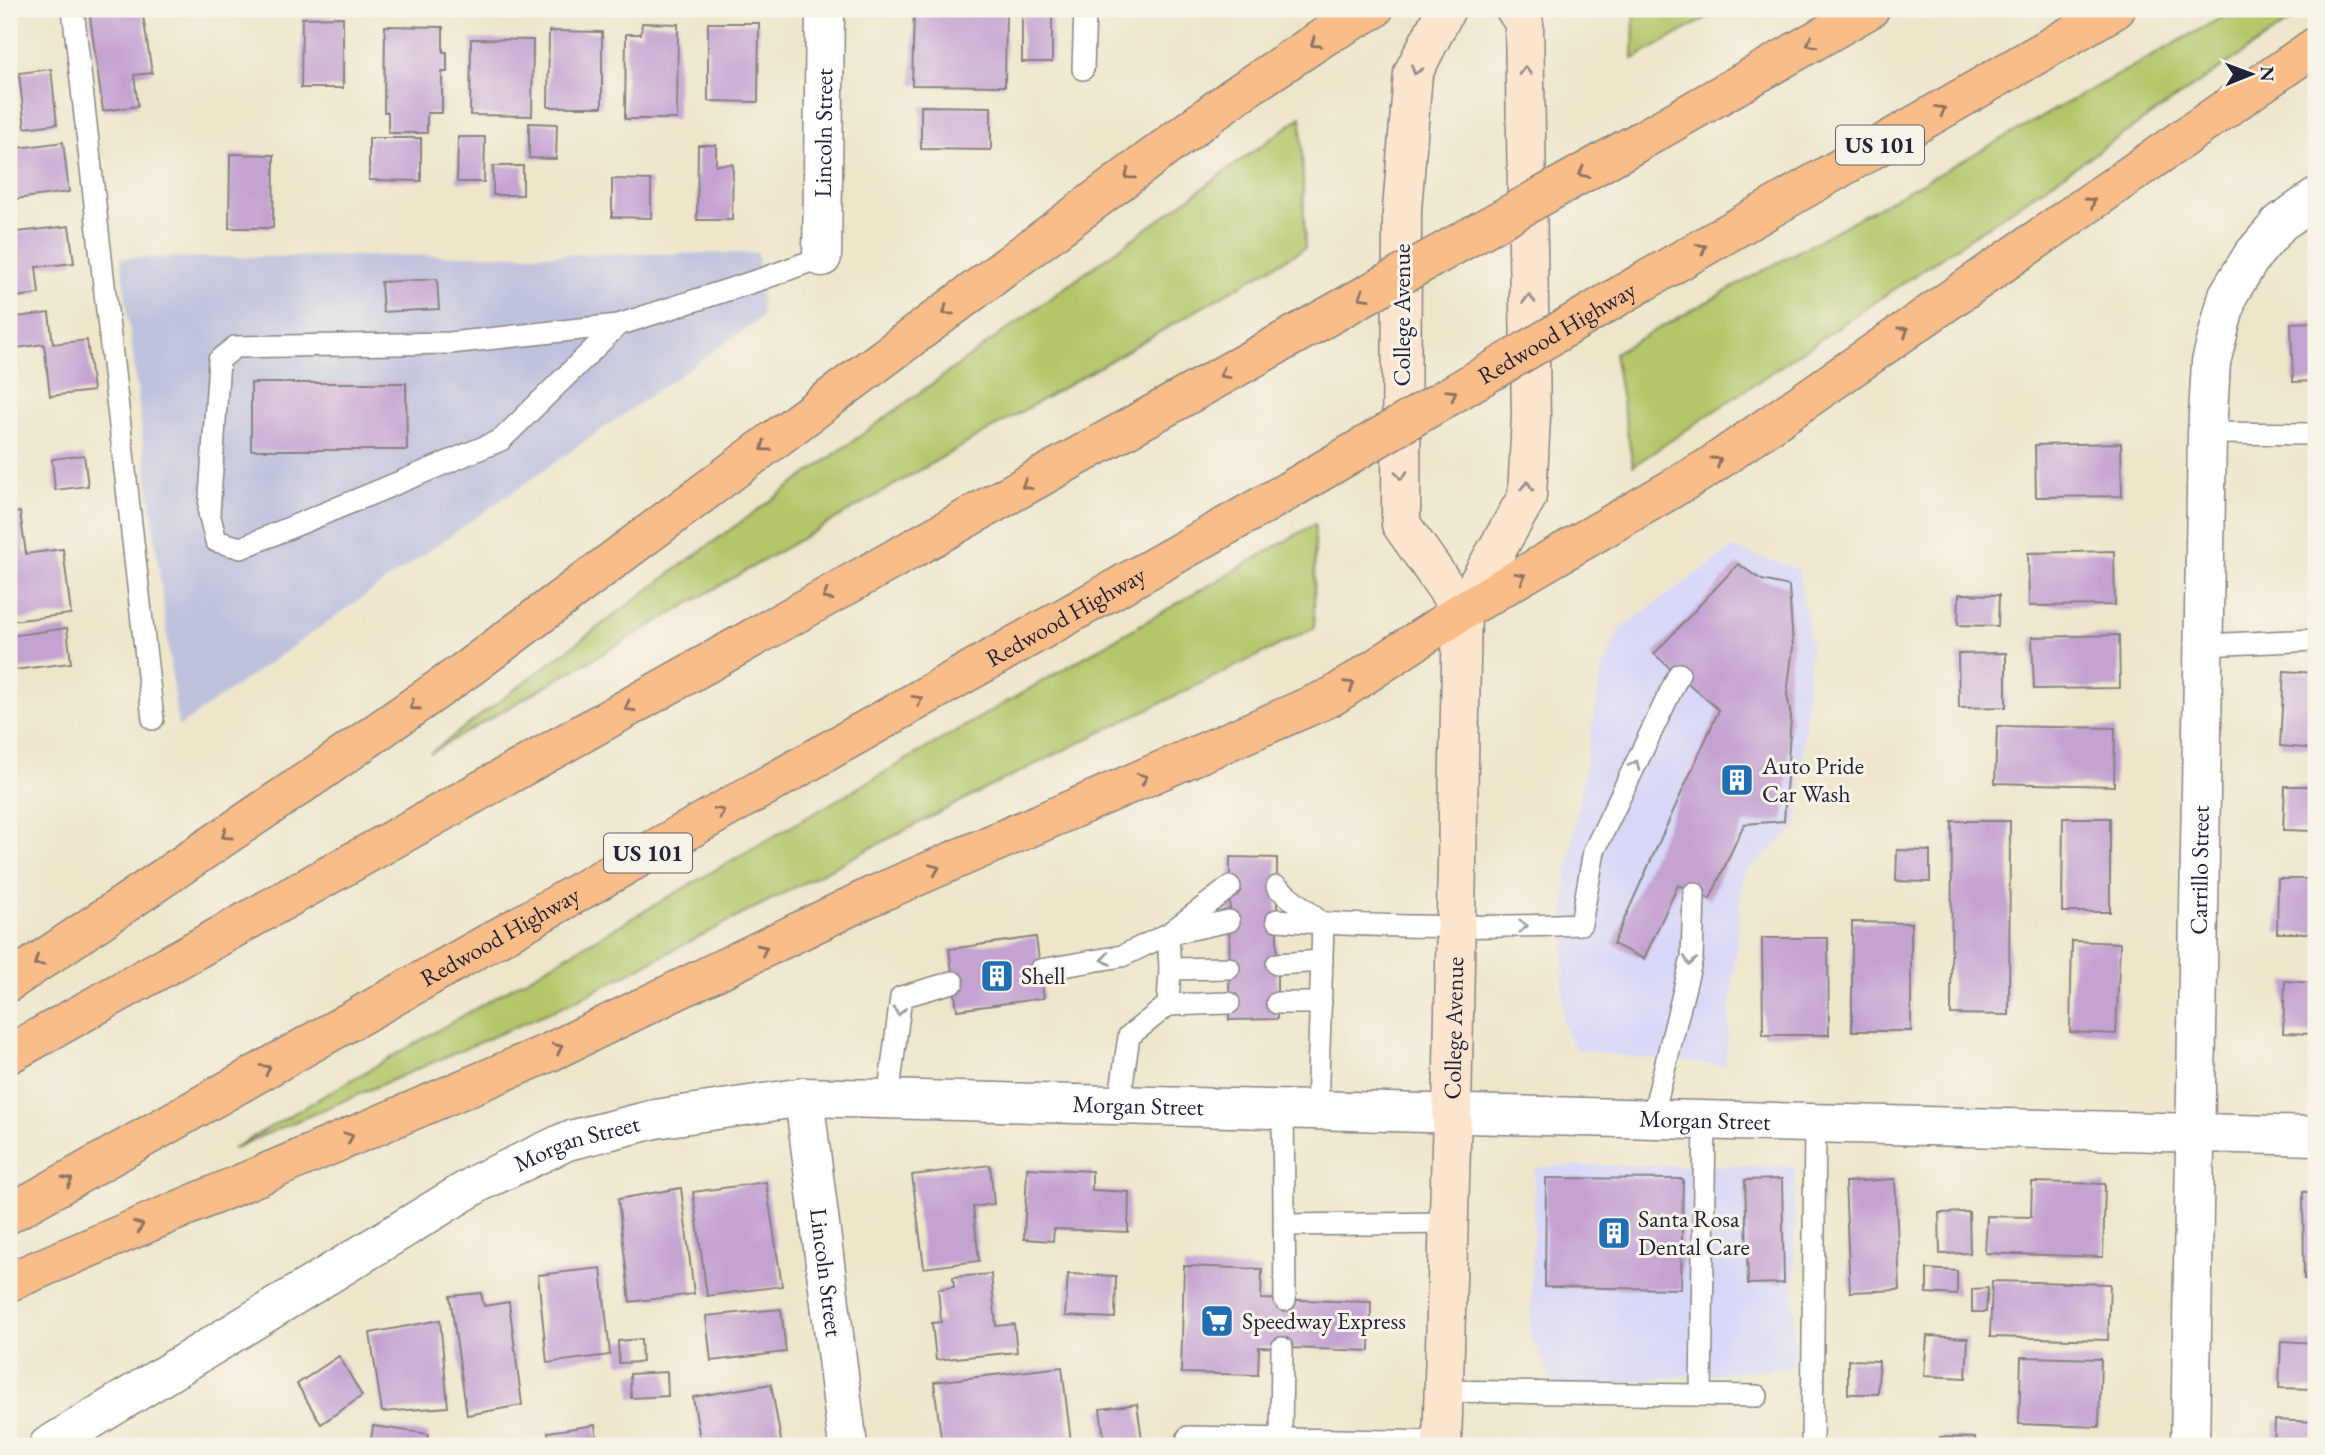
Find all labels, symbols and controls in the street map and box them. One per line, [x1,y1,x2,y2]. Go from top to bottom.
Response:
one-way arrow [1309,35,1322,48]
one-way arrow [1806,35,1819,48]
north arrow [2216,38,2286,108]
one-way arrow [1411,63,1425,75]
one-way arrow [1517,65,1533,76]
text: N [2255,66,2280,82]
street label: Lincoln Street [807,68,839,198]
one-way arrow [1934,105,1947,118]
road number: US 101 [1836,126,1924,164]
one-way arrow [1578,165,1590,178]
one-way arrow [1124,166,1137,179]
one-way arrow [2083,198,2096,210]
one-way arrow [1695,243,1707,256]
street label: College Avenue [1386,244,1417,386]
street label: Redwood Highway [1472,273,1642,391]
one-way arrow [1358,288,1370,301]
one-way arrow [1521,293,1537,303]
one-way arrow [942,302,955,315]
one-way arrow [1896,327,1909,339]
one-way arrow [1219,366,1232,379]
one-way arrow [1445,390,1458,403]
one-way arrow [760,439,772,451]
one-way arrow [1709,457,1722,469]
one-way arrow [1394,469,1409,480]
one-way arrow [1021,477,1033,490]
one-way arrow [1519,480,1534,491]
street label: Redwood Highway [980,558,1151,674]
one-way arrow [1514,572,1527,585]
one-way arrow [822,588,835,601]
one-way arrow [1342,680,1355,693]
one-way arrow [911,695,924,708]
one-way arrow [409,698,422,710]
one-way arrow [623,699,636,712]
place label: Auto Pride Car Wash [1761,750,1864,809]
one-way arrow [1627,760,1641,772]
building icon: Auto Pride Car Wash [1718,761,1756,799]
one-way arrow [1136,772,1148,786]
street label: Carrillo Street [2183,805,2216,935]
one-way arrow [713,807,726,820]
one-way arrow [221,827,234,839]
road number: US 101 [604,834,692,873]
one-way arrow [927,863,940,877]
street label: Redwood Highway [414,878,585,993]
one-way arrow [1518,918,1529,933]
one-way arrow [756,943,768,957]
one-way arrow [1100,951,1112,966]
one-way arrow [33,954,46,967]
one-way arrow [1683,955,1698,967]
street label: College Avenue [1436,956,1470,1100]
building icon: Shell [978,957,1016,995]
place label: Shell [1021,960,1066,991]
one-way arrow [892,1005,907,1017]
one-way arrow [551,1042,563,1056]
one-way arrow [259,1064,272,1077]
street label: Morgan Street [1072,1088,1205,1122]
street label: Morgan Street [1639,1103,1771,1137]
street label: Morgan Street [508,1107,643,1179]
one-way arrow [341,1131,354,1145]
one-way arrow [61,1176,74,1189]
place label: Santa Rosa Dental Care [1638,1203,1750,1262]
street label: Lincoln Street [803,1206,850,1339]
building icon: Santa Rosa Dental Care [1595,1214,1633,1252]
one-way arrow [132,1220,144,1234]
supermarket icon: Speedway Express [1198,1302,1236,1340]
place label: Speedway Express [1242,1305,1406,1336]

